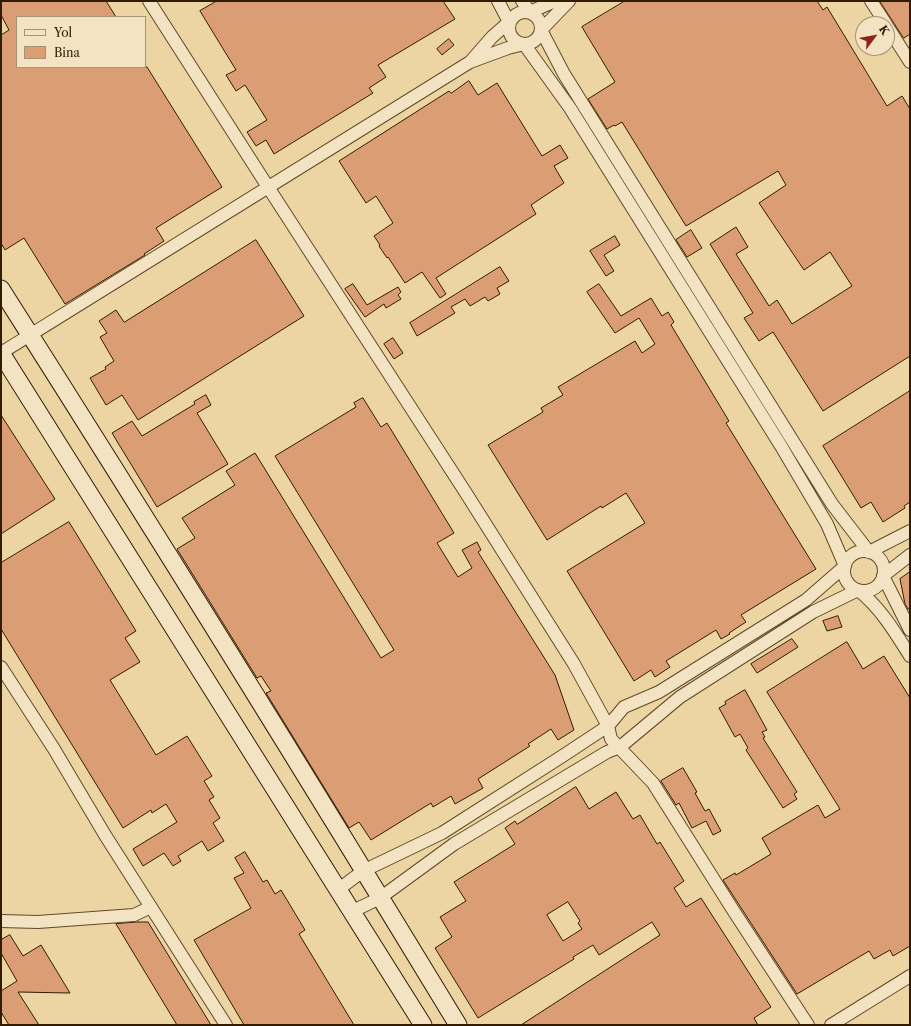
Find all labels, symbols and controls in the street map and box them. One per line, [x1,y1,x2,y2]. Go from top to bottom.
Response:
legend [16,16,146,68]
north arrow [855,16,895,56]
text: K [876,23,893,38]
text: Yol [54,25,72,40]
text: Bina [54,45,80,60]

